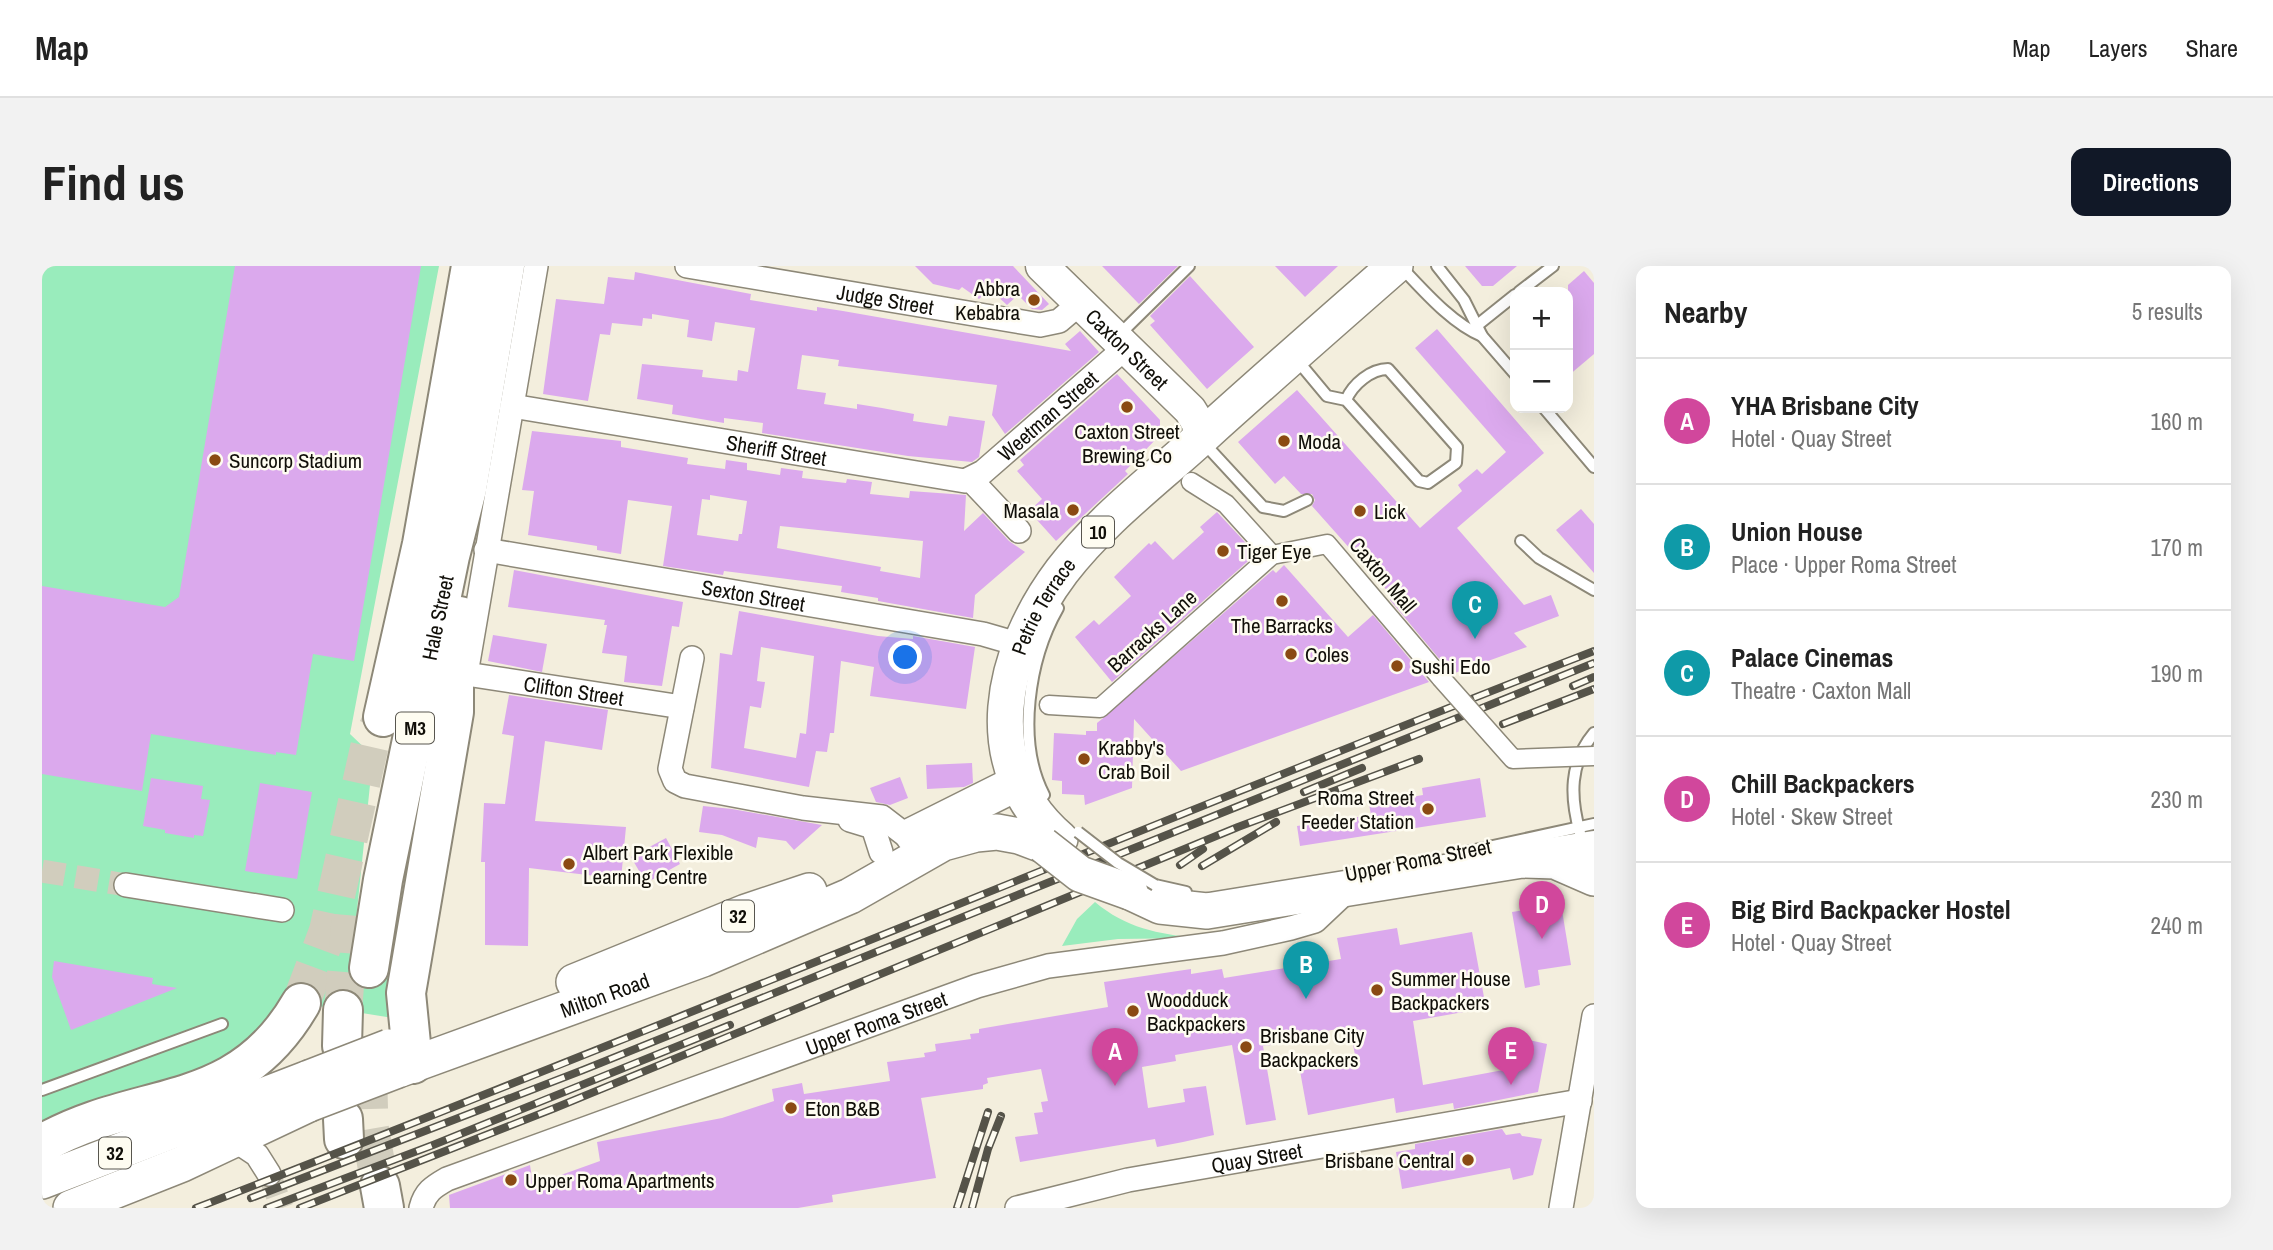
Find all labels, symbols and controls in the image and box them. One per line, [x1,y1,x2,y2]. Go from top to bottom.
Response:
text: Map [35,26,89,70]
text: Map [2012,32,2050,64]
text: Layers [2088,32,2147,64]
text: Share [2185,32,2238,64]
button: Directions [2071,148,2231,216]
text: Find us [42,149,185,215]
place label: Abbra Kebabra [955,274,1020,327]
street label: Judge Street [835,277,936,322]
map controls [1510,287,1573,413]
button: + [1510,287,1573,350]
marker: Abbra Kebabra [1026,292,1042,308]
text: Nearby [1664,292,1747,332]
text: 5 results [2132,296,2203,327]
street label: Caxton Street [1079,302,1175,396]
button: − [1510,350,1573,413]
street label: Weetman Street [991,364,1104,467]
text: YHA Brisbane City [1731,388,1919,423]
marker: Caxton Street Brewing Co [1119,399,1135,415]
text: A [1680,406,1694,437]
text: 160 m [2151,406,2203,437]
place label: Caxton Street Brewing Co [1074,417,1180,470]
text: Hotel · Quay Street [1731,423,1891,454]
street label: Sheriff Street [724,427,829,472]
place label: Moda [1298,427,1341,456]
marker: Moda [1276,433,1292,449]
place label: Suncorp Stadium [229,446,362,475]
marker: Suncorp Stadium [207,452,223,468]
place label: Masala [1003,496,1059,525]
place label: Lick [1374,497,1406,526]
marker: Masala [1065,502,1081,518]
marker: Lick [1352,503,1368,519]
text: Union House [1731,514,1862,549]
road number: 10 [1082,516,1114,548]
street label: Caxton Mall [1343,531,1423,619]
text: B [1680,532,1694,563]
text: 170 m [2151,532,2203,563]
place label: Tiger Eye [1237,537,1311,566]
marker: Tiger Eye [1215,543,1231,559]
text: Place · Upper Roma Street [1731,549,1956,580]
street label: Petrie Terrace [1004,551,1082,659]
street label: Hale Street [414,572,460,663]
street label: Sexton Street [699,572,807,618]
pin: C [1452,581,1498,639]
street label: Barracks Lane [1101,583,1203,679]
marker: The Barracks [1274,593,1290,609]
place label: The Barracks [1231,611,1333,640]
your location [888,640,922,674]
place label: Coles [1305,640,1349,669]
text: Palace Cinemas [1731,640,1893,675]
marker: Coles [1283,646,1299,662]
place label: Sushi Edo [1411,652,1490,681]
marker: Sushi Edo [1389,658,1405,674]
text: C [1680,658,1694,689]
text: 190 m [2151,658,2203,689]
street label: Clifton Street [522,669,626,712]
text: Theatre · Caxton Mall [1731,675,1911,706]
road number: M3 [396,712,434,743]
place label: Krabby's Crab Boil [1098,733,1170,786]
marker: Krabby's Crab Boil [1076,751,1092,767]
text: Chill Backpackers [1731,766,1915,801]
place label: Roma Street Feeder Station [1301,783,1414,836]
text: D [1680,784,1694,815]
text: 230 m [2151,784,2203,815]
marker: Roma Street Feeder Station [1420,801,1436,817]
text: Hotel · Skew Street [1731,801,1892,832]
street label: Upper Roma Street [1342,832,1494,888]
place label: Albert Park Flexible Learning Centre [582,838,733,891]
marker: Albert Park Flexible Learning Centre [561,856,577,872]
pin: D [1519,881,1565,939]
text: Big Bird Backpacker Hostel [1731,892,2011,927]
road number: 32 [722,901,754,932]
text: E [1681,910,1693,941]
text: 240 m [2151,910,2203,941]
text: Hotel · Quay Street [1731,927,1891,958]
pin: B [1283,941,1329,999]
place label: Summer House Backpackers [1391,964,1511,1017]
street label: Milton Road [556,965,653,1024]
marker: Summer House Backpackers [1369,982,1385,998]
street label: Upper Roma Street [801,984,951,1062]
place label: Woodduck Backpackers [1147,985,1246,1038]
marker: Woodduck Backpackers [1125,1003,1141,1019]
place label: Brisbane City Backpackers [1260,1021,1365,1074]
pin: E [1488,1027,1534,1085]
pin: A [1092,1028,1138,1086]
marker: Brisbane City Backpackers [1238,1039,1254,1055]
place label: Eton B&B [805,1094,880,1123]
marker: Eton B&B [783,1100,799,1116]
street label: Quay Street [1209,1135,1305,1180]
road number: 32 [99,1138,131,1168]
place label: Brisbane Central [1325,1146,1454,1175]
marker: Brisbane Central [1460,1152,1476,1168]
place label: Upper Roma Apartments [525,1166,715,1195]
marker: Upper Roma Apartments [503,1172,519,1188]

